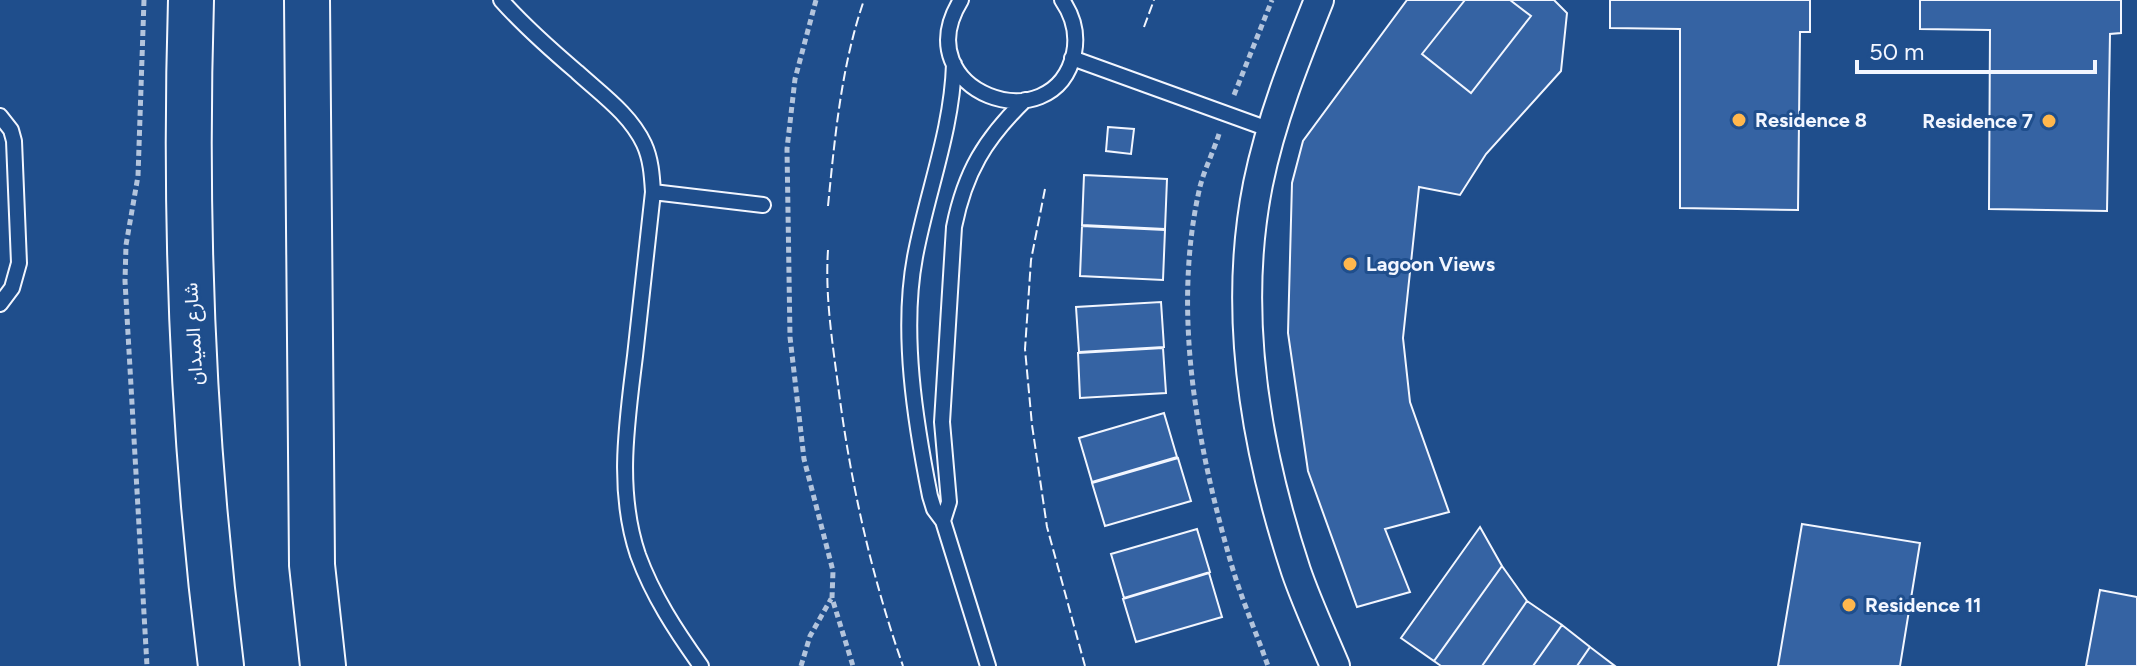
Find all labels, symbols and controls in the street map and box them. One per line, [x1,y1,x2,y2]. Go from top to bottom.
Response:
scale bar [1857,24,2095,74]
text: 50 m [1869,37,1925,66]
place label: Residence 8 [1755,108,1867,132]
place label: Residence 7 [1922,109,2033,133]
marker: Residence 8 [1730,111,1748,129]
marker: Residence 7 [2040,112,2058,130]
place label: Lagoon Views [1366,252,1495,276]
marker: Lagoon Views [1341,255,1359,273]
street label: شارع الميدان [178,282,210,386]
place label: Residence 11 [1865,593,1982,617]
marker: Residence 11 [1840,596,1858,614]

